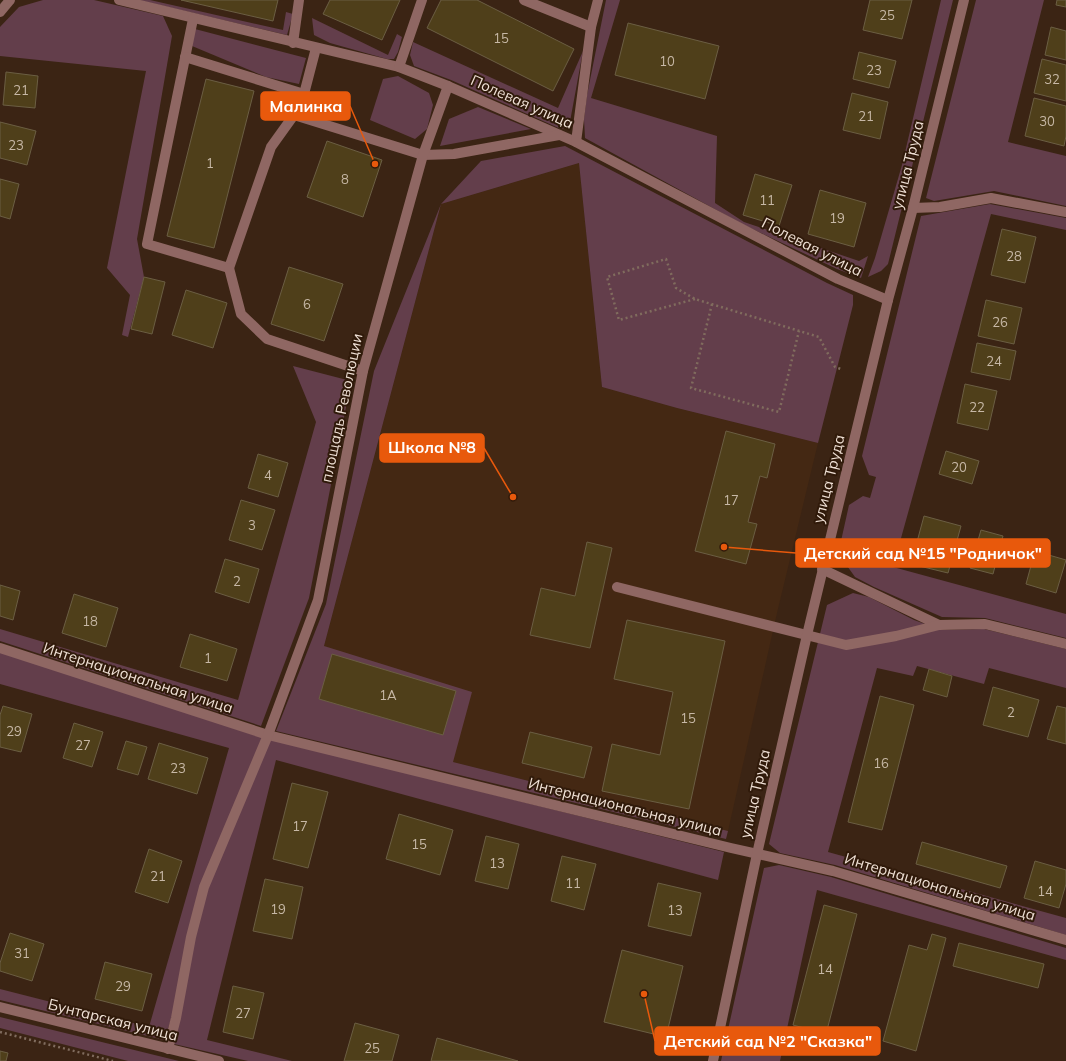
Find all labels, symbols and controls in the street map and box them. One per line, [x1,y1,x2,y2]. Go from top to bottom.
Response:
house number: 25 [879,7,895,23]
house number: 15 [493,30,509,46]
house number: 10 [659,53,675,69]
house number: 23 [866,62,882,78]
street label: Полевая улица [468,70,577,133]
house number: 32 [1044,71,1060,87]
house number: 21 [13,82,29,98]
callout: Малинка [261,92,350,120]
text: Малинка [270,96,342,116]
house number: 21 [858,108,874,124]
house number: 30 [1039,113,1055,129]
street label: улица Труда [887,119,928,211]
house number: 23 [8,137,24,153]
house number: 1 [206,155,214,171]
house number: 8 [341,171,349,187]
house number: 11 [759,192,775,208]
house number: 19 [829,210,845,226]
street label: Полевая улица [759,213,866,280]
house number: 28 [1006,248,1022,264]
house number: 6 [303,296,311,312]
house number: 26 [992,314,1008,330]
street label: площадь Революции [316,332,367,484]
house number: 24 [986,353,1002,369]
house number: 22 [969,399,985,415]
street label: улица Труда [808,433,849,525]
callout: Школа №8 [380,434,484,462]
text: Школа №8 [388,437,476,457]
house number: 20 [951,459,967,475]
house number: 4 [264,467,272,483]
house number: 17 [723,492,739,508]
house number: 3 [248,517,256,533]
callout: Детский сад №15 "Родничок" [796,539,1050,567]
text: Детский сад №15 "Родничок" [804,543,1042,563]
house number: 2 [233,573,241,589]
house number: 18 [82,613,98,629]
street label: Интернациональная улица [41,638,235,717]
house number: 1 [204,650,212,666]
house number: 1А [379,687,397,703]
house number: 2 [1007,704,1015,720]
house number: 15 [680,710,696,726]
house number: 29 [6,723,22,739]
house number: 27 [75,737,91,753]
street label: улица Труда [735,748,774,840]
house number: 16 [873,755,889,771]
house number: 23 [170,760,186,776]
street label: Интернациональная улица [527,773,724,840]
house number: 17 [292,818,308,834]
house number: 15 [411,836,427,852]
street label: Интернациональная улица [842,848,1038,925]
house number: 13 [489,855,505,871]
house number: 21 [150,868,166,884]
house number: 11 [565,875,581,891]
house number: 14 [1037,883,1053,899]
house number: 19 [270,901,286,917]
house number: 13 [667,902,683,918]
house number: 31 [14,945,30,961]
house number: 14 [817,961,833,977]
house number: 29 [115,978,131,994]
street label: Бунтарская улица [46,994,180,1045]
house number: 27 [235,1005,251,1021]
callout: Детский сад №2 "Сказка" [655,1027,880,1055]
text: Детский сад №2 "Сказка" [664,1031,872,1051]
house number: 25 [364,1040,380,1056]

